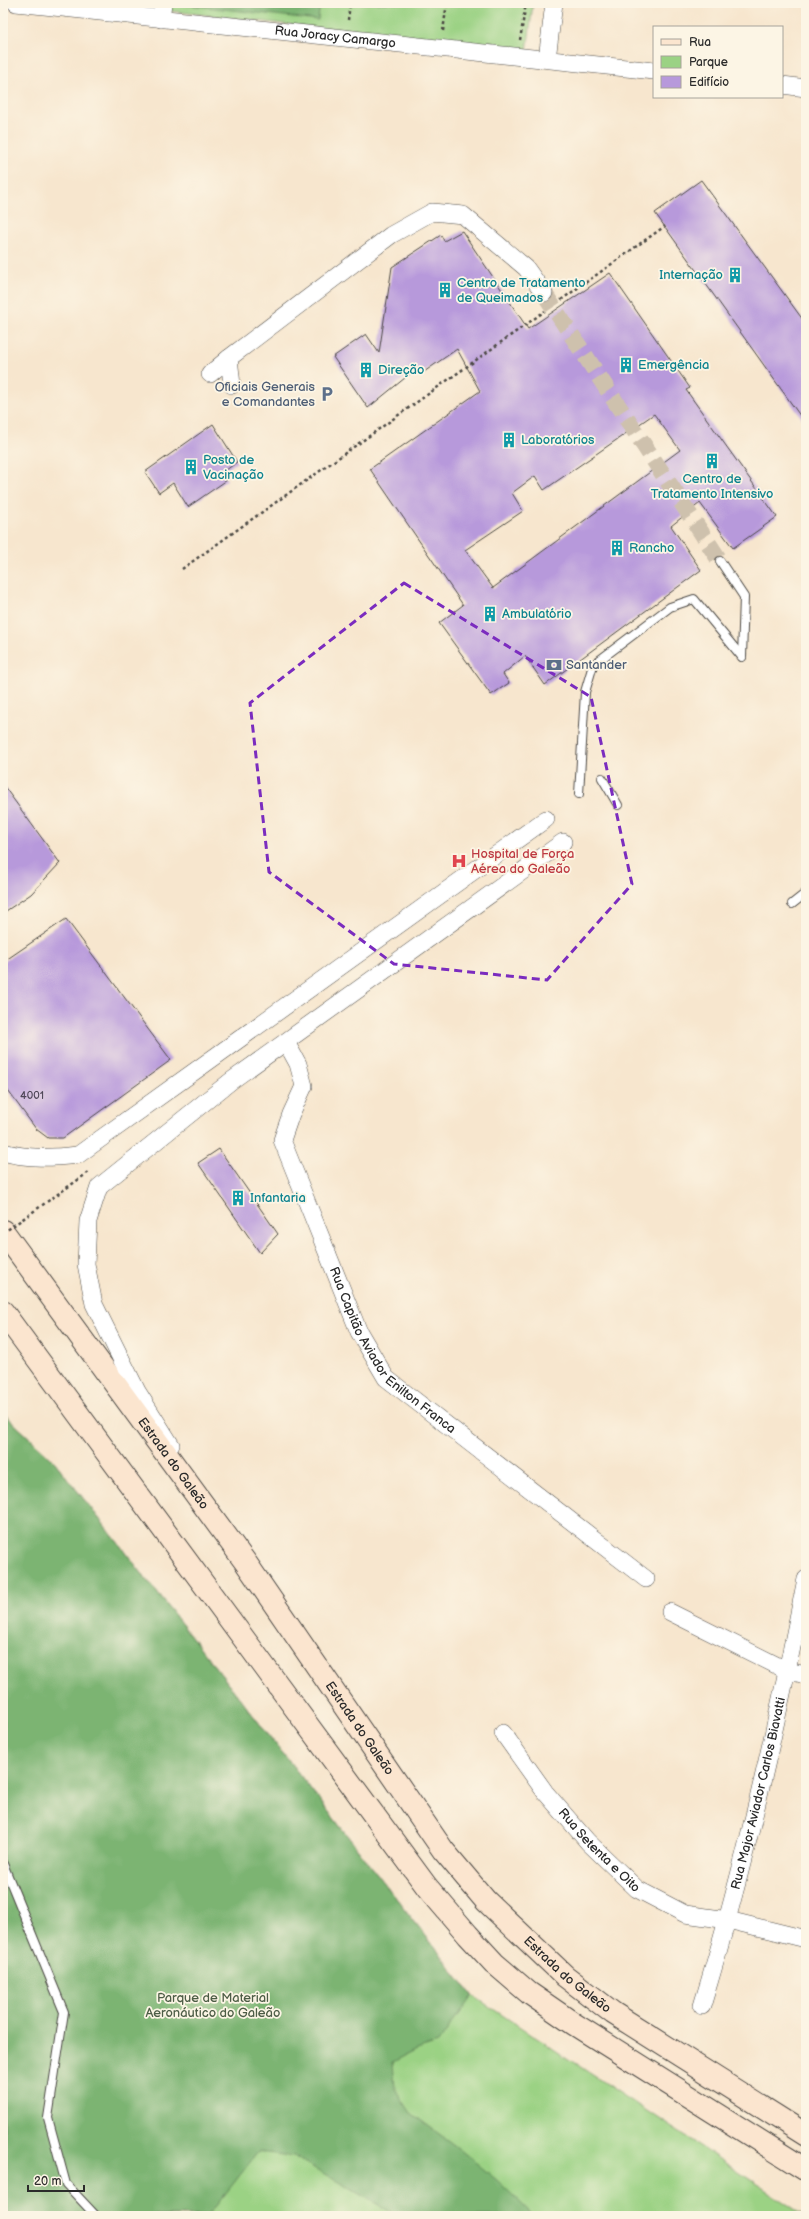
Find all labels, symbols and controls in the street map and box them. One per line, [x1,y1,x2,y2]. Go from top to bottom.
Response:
street label: Rua Joracy Camargo [274,23,397,51]
legend [653,26,783,98]
text: Rua [689,35,711,50]
text: Parque [689,55,728,70]
text: Edifício [689,75,729,90]
building icon: Internação [726,266,744,284]
place label: Internação [659,267,723,283]
place label: Centro de Tratamento de Queimados [457,275,586,306]
building icon: Centro de Tratamento de Queimados [436,281,454,299]
building icon: Emergência [617,356,635,374]
place label: Emergência [638,357,709,373]
building icon: Direção [357,361,375,379]
place label: Direção [378,362,424,378]
place label: Oficiais Generais e Comandantes [215,379,316,410]
parking icon: Oficiais Generais e Comandantes [318,385,336,403]
building icon: Laboratórios [500,431,518,449]
place label: Laboratórios [521,432,595,448]
place label: Posto de Vacinação [203,452,264,483]
building icon: Centro de Tratamento Intensivo [703,452,721,470]
building icon: Posto de Vacinação [182,458,200,476]
place label: Centro de Tratamento Intensivo [651,471,773,502]
building icon: Rancho [608,539,626,557]
place label: Rancho [629,540,674,556]
building icon: Ambulatório [481,605,499,623]
place label: Ambulatório [502,606,572,622]
bank icon: Santander [545,656,563,674]
place label: Santander [566,657,627,673]
place label: Hospital de Força Aérea do Galeão [471,846,574,877]
hospital icon: Hospital de Força Aérea do Galeão [450,852,468,870]
house number: 4001 [20,1089,44,1102]
building icon: Infantaria [229,1189,247,1207]
place label: Infantaria [250,1190,306,1206]
street label: Rua Capitão Aviador Enilton Franca [326,1265,459,1437]
street label: Estrada do Galeão [134,1414,212,1513]
street label: Estrada do Galeão [322,1678,397,1778]
street label: Rua Major Aviador Carlos Biavatti [728,1696,789,1891]
street label: Rua Setenta e Oito [555,1805,643,1896]
street label: Estrada do Galeão [520,1933,614,2016]
park label: Parque de Material Aeronáutico do Galeão [146,1990,280,2021]
scale bar [28,2167,84,2193]
text: 20 m [34,2174,61,2189]

